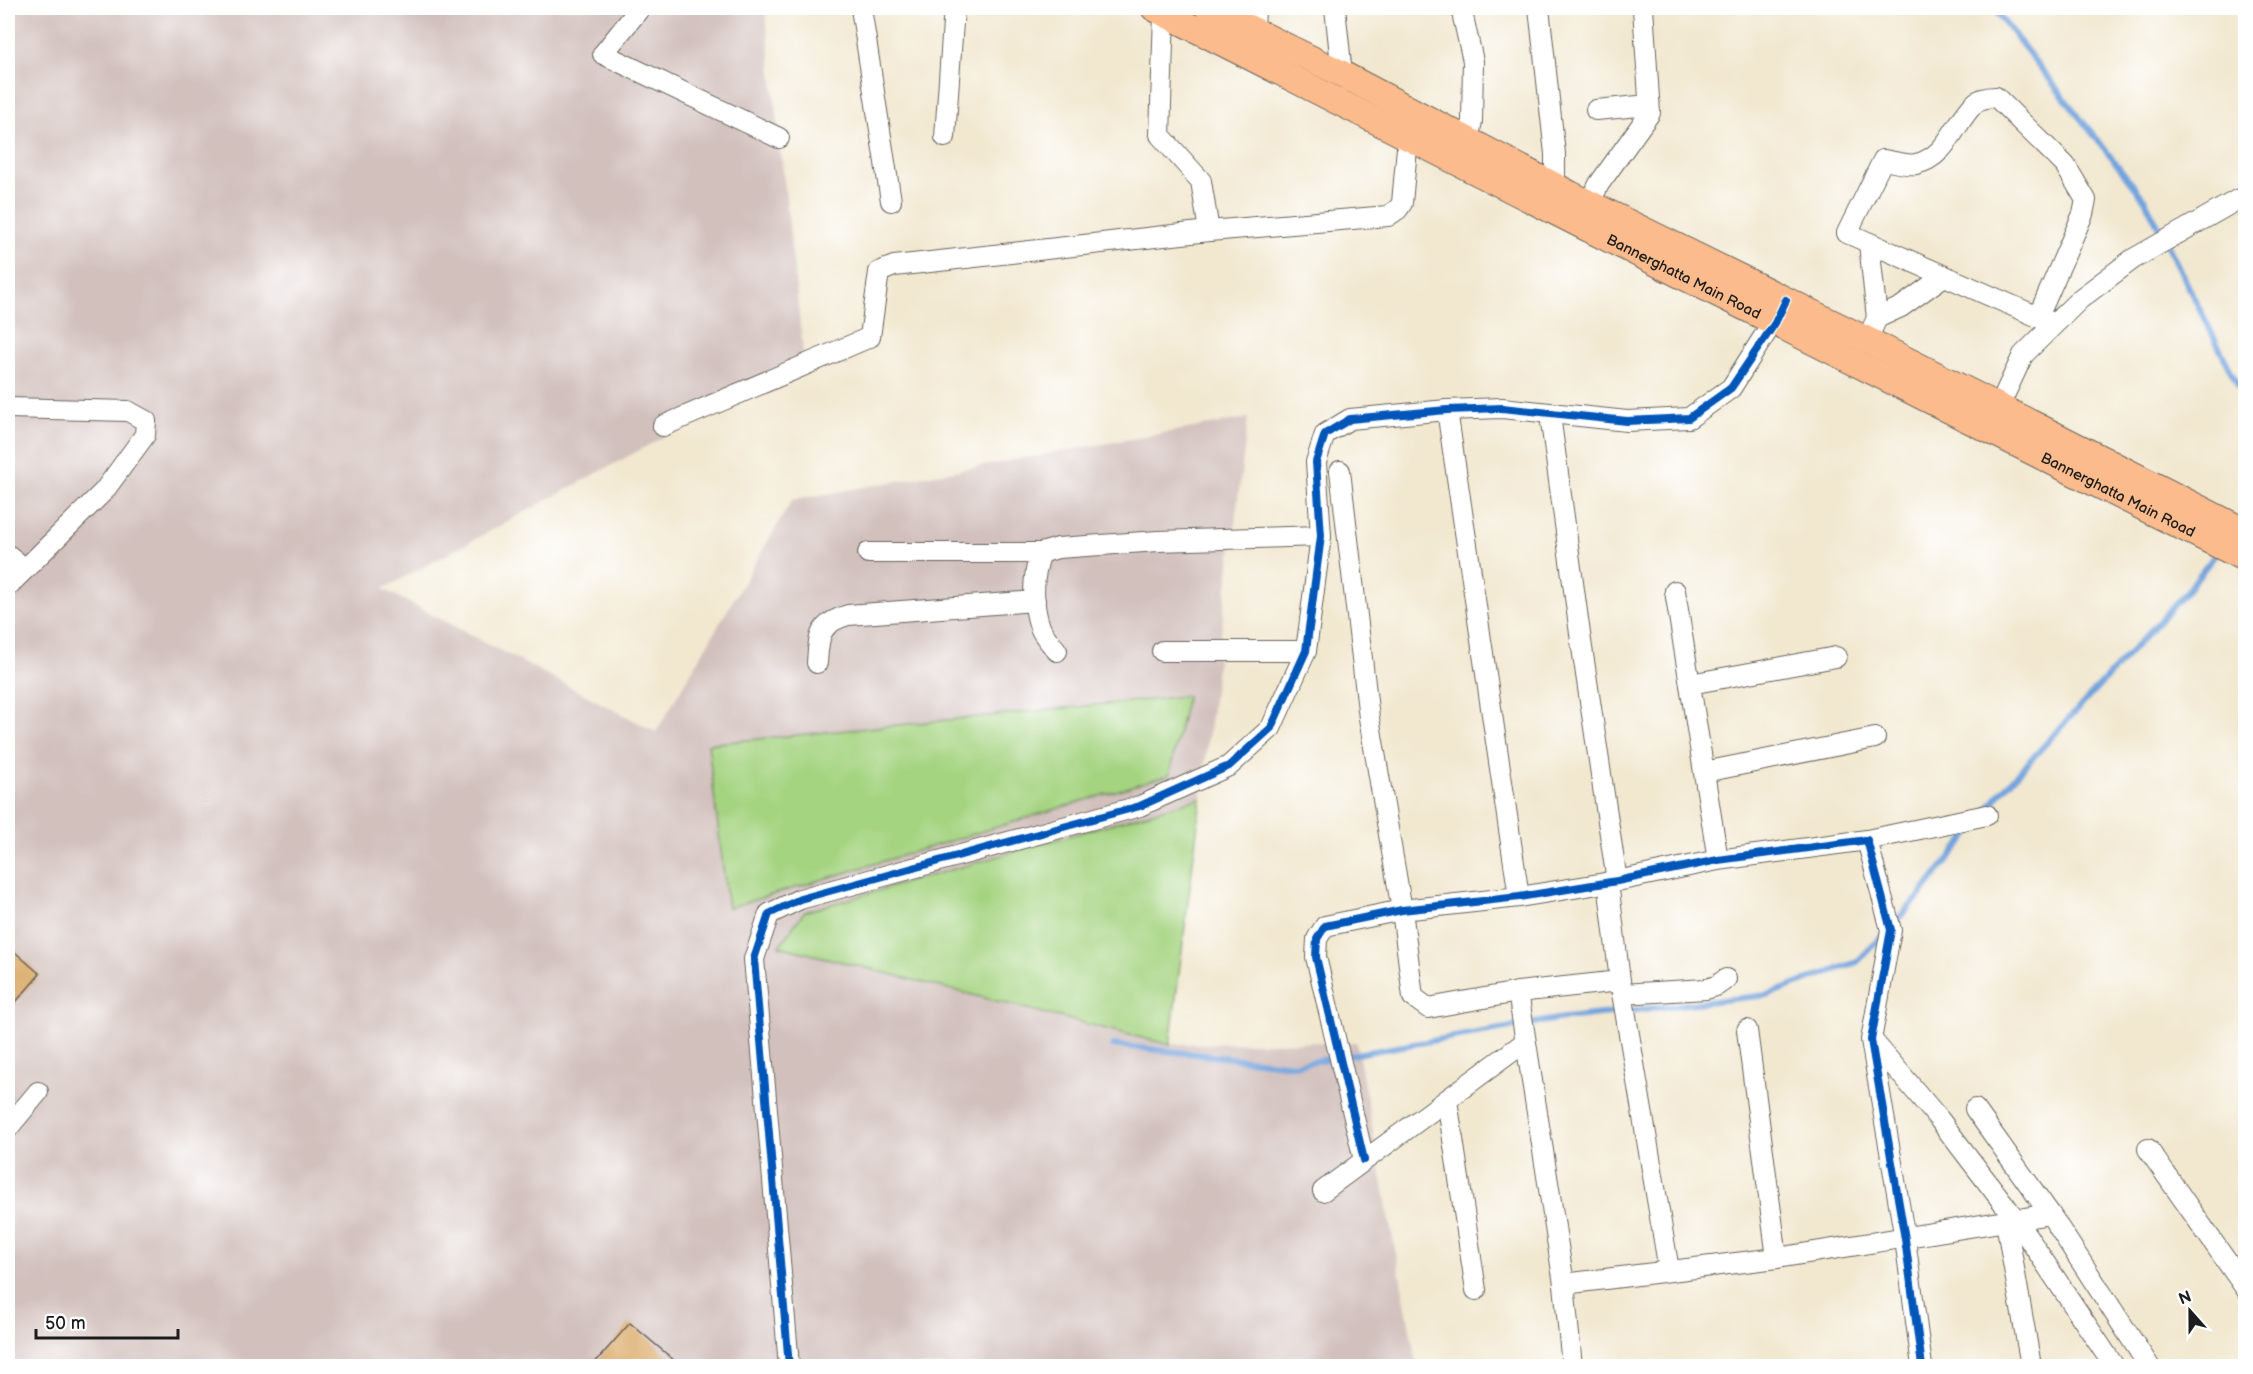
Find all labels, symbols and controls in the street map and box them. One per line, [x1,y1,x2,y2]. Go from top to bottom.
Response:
street label: Bannerghatta Main Road [1603,230,1764,324]
street label: Bannerghatta Main Road [2037,448,2198,542]
north arrow [2160,1281,2220,1341]
text: N [2176,1287,2194,1309]
scale bar [36,1302,178,1340]
text: 50 m [45,1313,86,1334]

